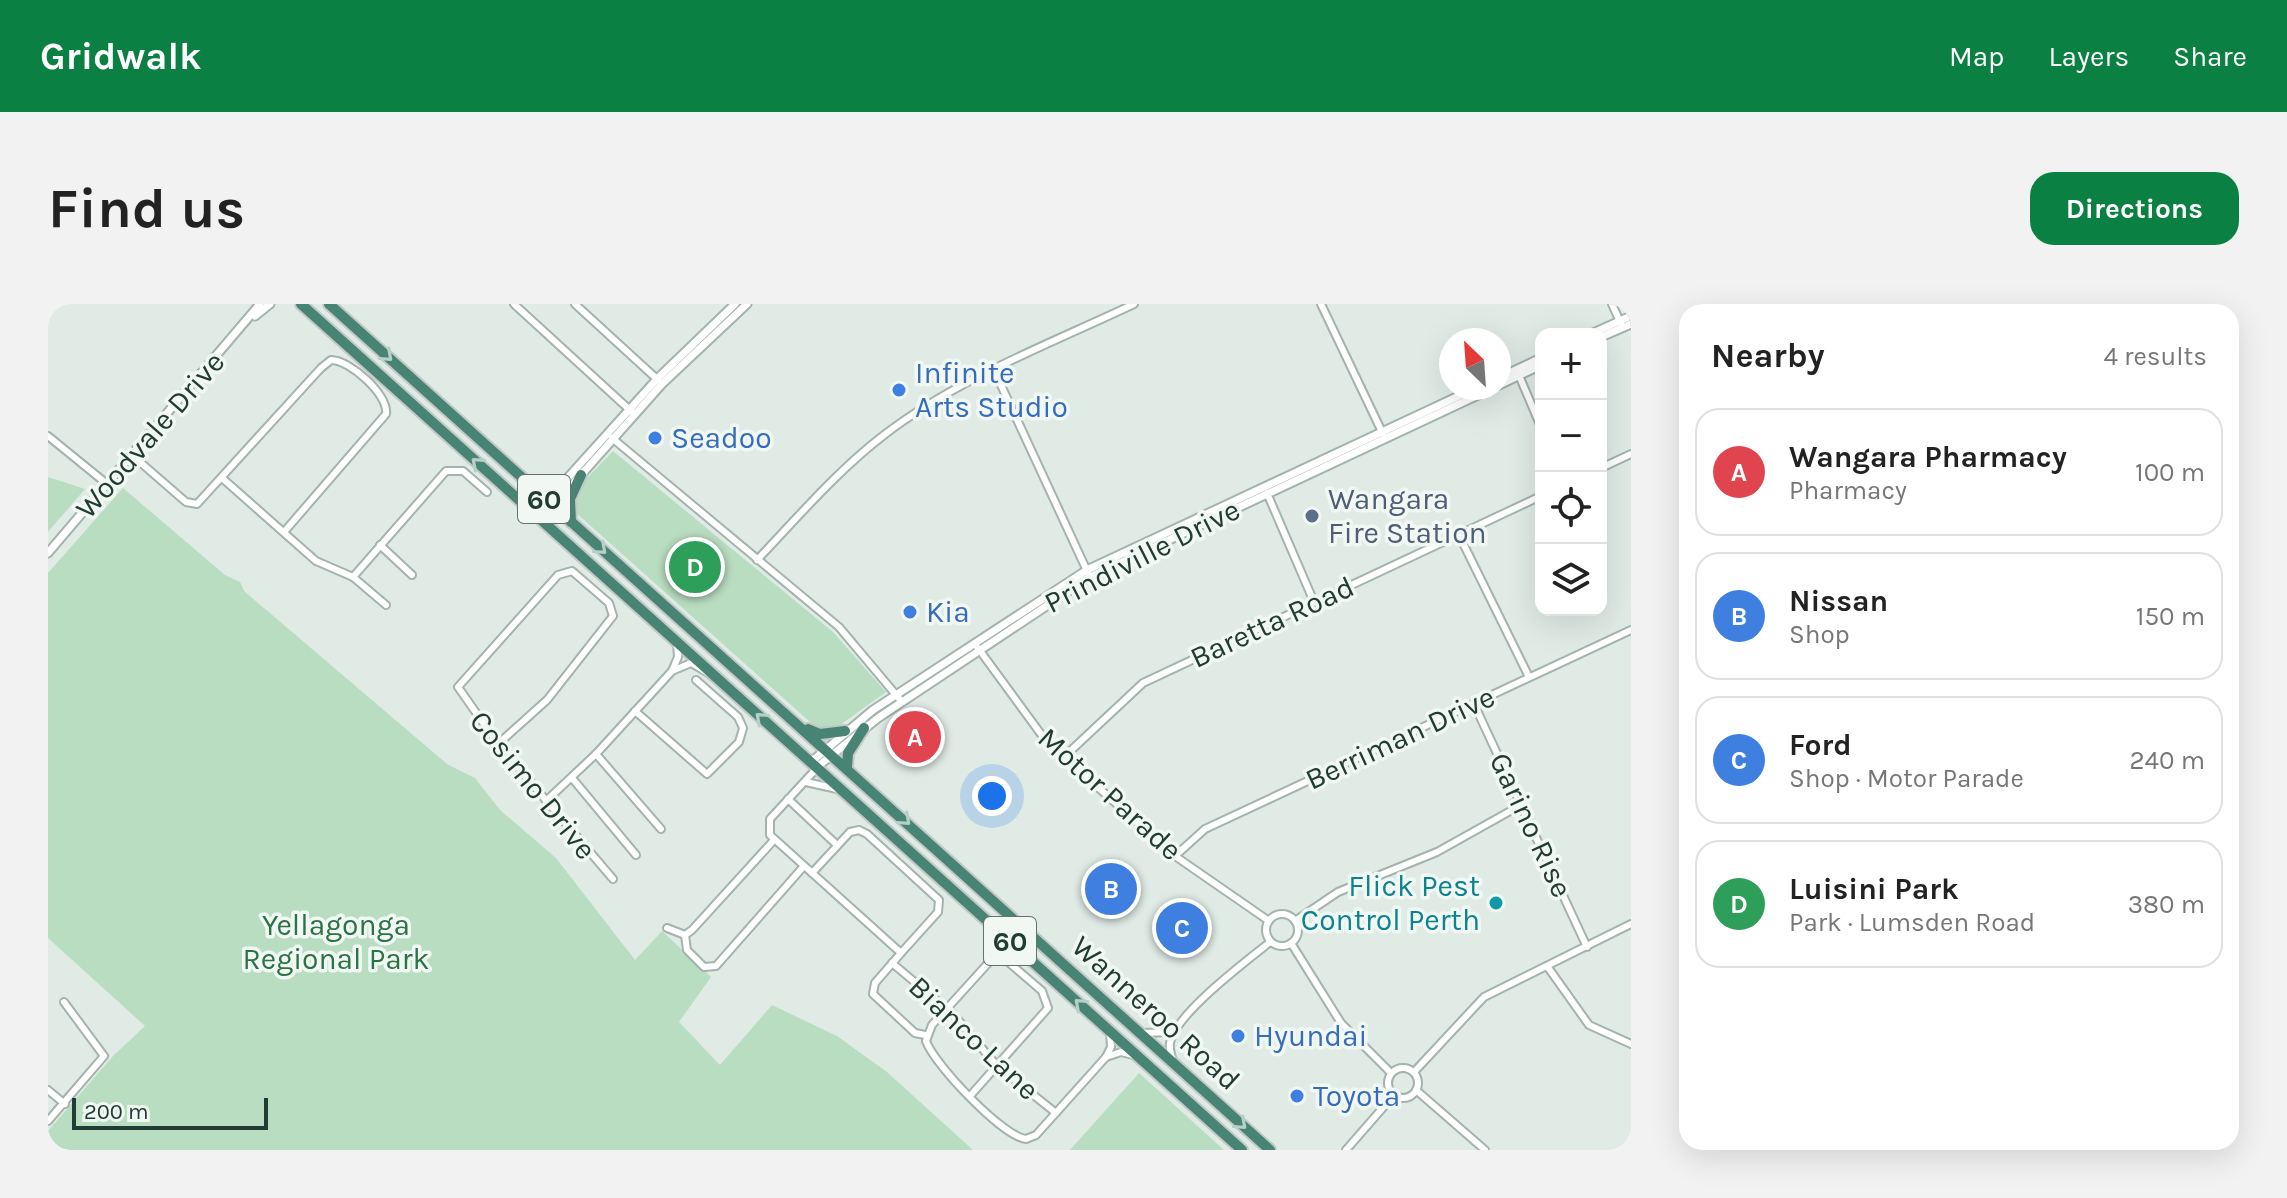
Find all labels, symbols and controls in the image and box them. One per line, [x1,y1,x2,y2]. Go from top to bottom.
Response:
text: Gridwalk [40,34,202,79]
text: Map [1949,40,2004,73]
text: Layers [2048,40,2129,73]
text: Share [2173,40,2247,73]
button: Directions [2030,172,2239,245]
text: Find us [48,176,245,241]
north arrow [1439,328,1511,400]
map controls [1535,328,1607,616]
button: + [1535,328,1607,400]
text: Nearby [1711,336,1825,376]
text: 4 results [2103,341,2207,372]
street label: Woodvale Drive [68,344,232,526]
one-way arrow [378,347,393,361]
place label: Infinite Arts Studio [915,355,1068,425]
marker: Infinite Arts Studio [890,381,908,399]
button: − [1535,400,1607,472]
place label: Seadoo [671,420,772,456]
marker: Seadoo [646,429,664,447]
text: Wangara Pharmacy [1789,439,2067,475]
text: A [1731,457,1747,488]
text: 100 m [2135,457,2205,488]
one-way arrow [471,458,486,473]
button: locate [1535,472,1607,544]
road number: 60 [518,475,570,523]
text: Pharmacy [1789,475,1907,506]
place label: Wangara Fire Station [1328,481,1487,551]
street label: Prindiville Drive [1038,491,1246,621]
marker: Wangara Fire Station [1303,507,1321,525]
pin: D [669,537,721,597]
one-way arrow [592,540,606,555]
button: layers [1535,544,1607,616]
street label: Baretta Road [1184,568,1360,676]
text: Nissan [1789,583,1888,619]
place label: Kia [926,594,970,630]
text: B [1731,601,1747,632]
text: 150 m [2136,601,2205,632]
marker: Kia [901,603,919,621]
text: Shop [1789,619,1850,650]
street label: Berriman Drive [1300,678,1500,798]
street label: Cosimo Drive [462,703,604,867]
pin: A [889,707,941,767]
one-way arrow [756,713,770,728]
street label: Motor Parade [1031,720,1189,868]
text: Ford [1789,727,1852,763]
text: C [1731,745,1747,776]
text: 240 m [2129,745,2205,776]
street label: Garino Rise [1482,747,1580,903]
text: Shop · Motor Parade [1789,763,2024,794]
your location [972,776,1012,816]
one-way arrow [895,810,910,824]
pin: B [1085,859,1137,919]
place label: Flick Pest Control Perth [1301,868,1480,938]
text: Luisini Park [1789,871,1959,907]
text: D [1730,889,1748,920]
text: 380 m [2128,889,2205,920]
marker: Flick Pest Control Perth [1487,894,1505,912]
pin: C [1156,898,1208,958]
park label: Yellagonga Regional Park [242,907,430,977]
text: Park · Lumsden Road [1789,907,2035,938]
road number: 60 [984,917,1036,965]
street label: Wanneroo Road [1065,928,1247,1098]
street label: Bianco Lane [901,968,1047,1108]
one-way arrow [1074,999,1089,1014]
place label: Hyundai [1254,1018,1368,1054]
marker: Hyundai [1229,1027,1247,1045]
place label: Toyota [1313,1078,1400,1114]
marker: Toyota [1288,1087,1306,1105]
scale bar [72,1094,268,1130]
text: 200 m [84,1099,149,1125]
one-way arrow [1232,1114,1247,1128]

